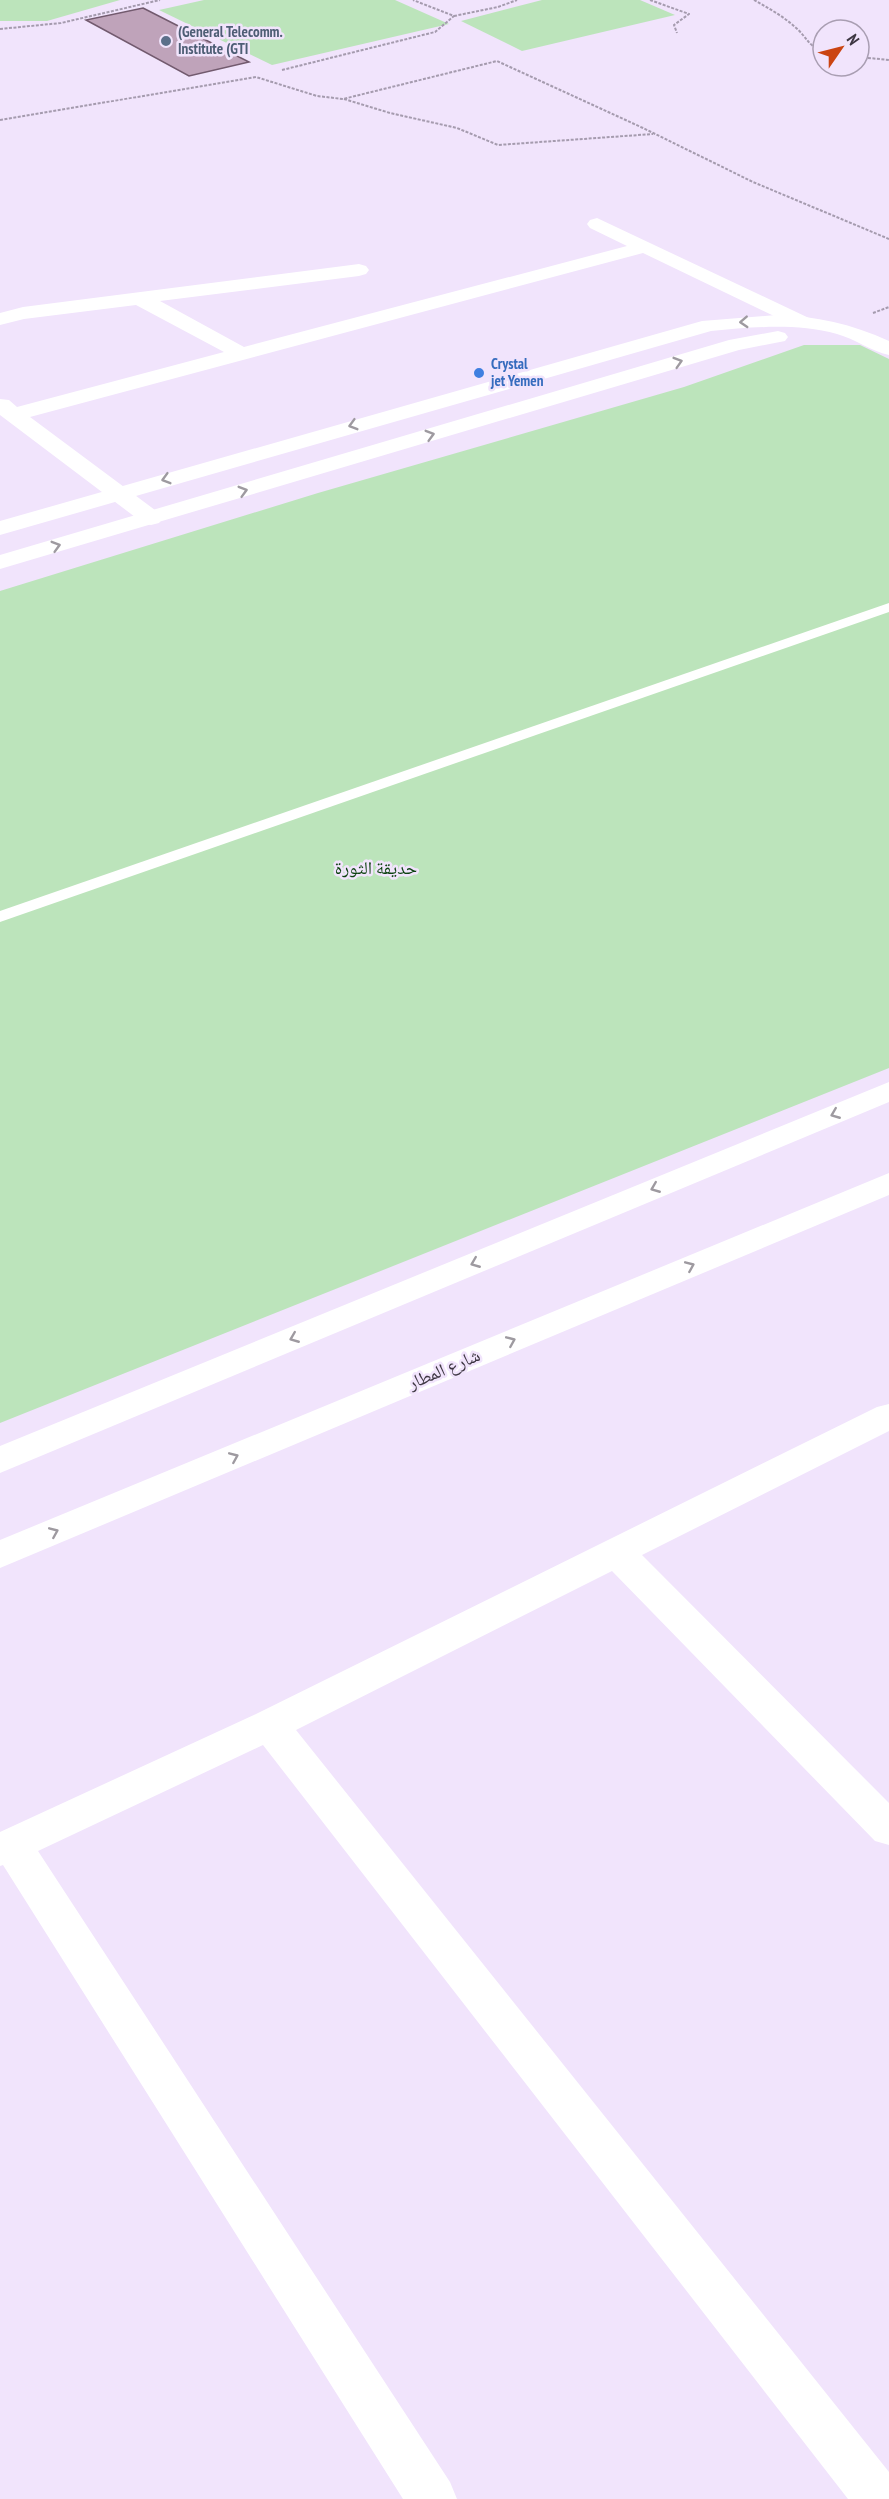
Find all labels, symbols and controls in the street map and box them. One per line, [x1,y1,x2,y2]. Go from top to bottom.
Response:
north arrow [811,18,871,78]
place label: (General Telecomm. Institute (GTI [178,22,283,58]
text: N [843,30,864,49]
marker: (General Telecomm. Institute (GTI [159,34,173,48]
one-way arrow [740,315,749,328]
place label: Crystal jet Yemen [490,354,544,390]
one-way arrow [672,357,682,369]
marker: Crystal jet Yemen [472,366,486,380]
one-way arrow [348,418,358,431]
one-way arrow [424,430,435,442]
one-way arrow [161,472,171,485]
one-way arrow [237,486,248,498]
one-way arrow [50,541,61,553]
park label: حديقة الثورة [335,856,417,879]
one-way arrow [830,1107,841,1119]
one-way arrow [650,1181,661,1193]
one-way arrow [470,1256,481,1268]
one-way arrow [684,1261,695,1273]
one-way arrow [290,1331,301,1343]
one-way arrow [504,1336,515,1348]
street label: شارع المطار [403,1343,483,1394]
one-way arrow [228,1452,239,1464]
one-way arrow [48,1527,59,1539]

